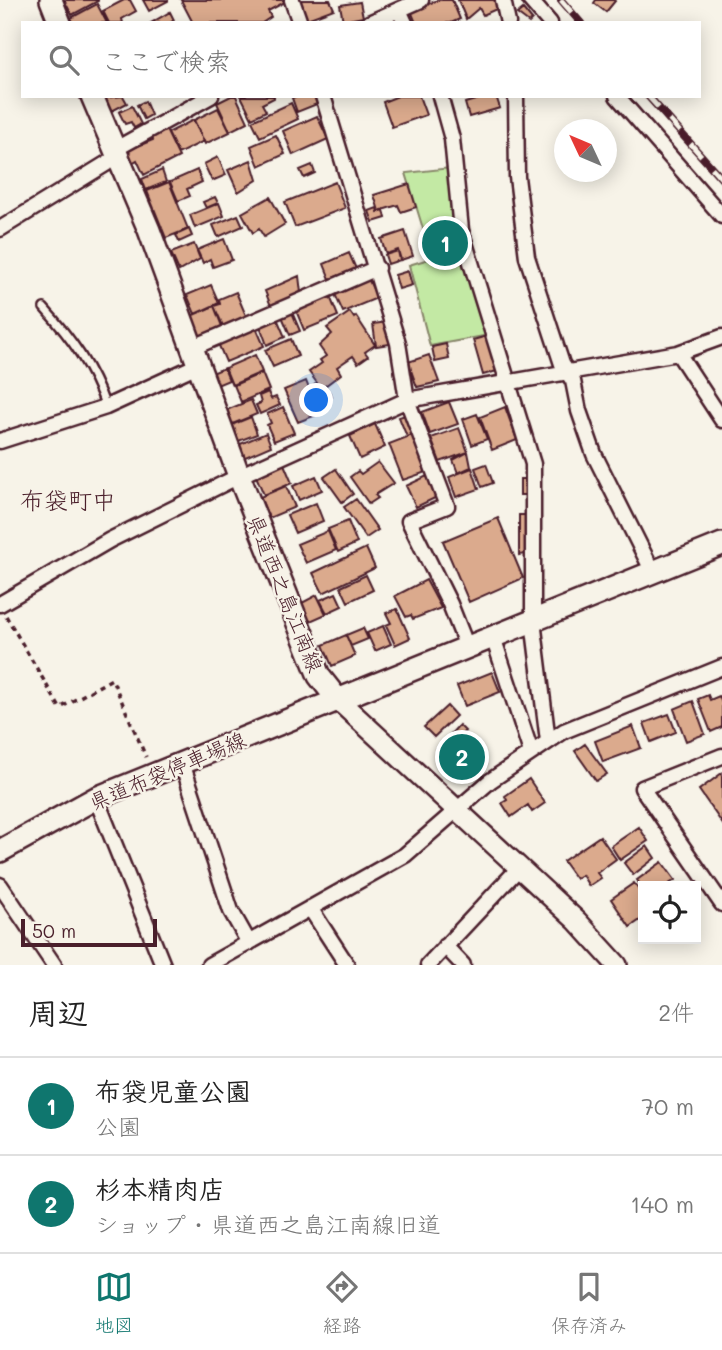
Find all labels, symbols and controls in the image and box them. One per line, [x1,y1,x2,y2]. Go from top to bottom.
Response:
search box [21,21,701,98]
icon: search [45,41,83,79]
text: ここで検索 [101,44,231,78]
north arrow [554,119,617,182]
pin: 1 [422,217,468,269]
your location [299,383,333,417]
district label: 布袋町中 [20,484,116,515]
street label: 県道西之島江南線 [242,510,330,676]
street label: 県道布袋停車場線 [84,725,250,815]
pin: 2 [439,731,485,783]
map controls [638,881,701,944]
button: locate [638,881,701,944]
scale bar [21,916,158,948]
text: 50 m [32,918,76,943]
text: 周辺 [28,992,88,1032]
text: 2件 [658,997,694,1027]
text: 布袋児童公園 [95,1074,251,1108]
text: 1 [46,1091,56,1121]
text: 70 m [641,1091,694,1121]
text: 公園 [95,1111,141,1141]
text: 杉本精肉店 [95,1172,225,1206]
text: 2 [45,1189,57,1219]
text: 140 m [630,1189,694,1219]
text: ショップ · 県道西之島江南線旧道 [95,1209,441,1239]
tab: 地図 [95,1268,133,1337]
tab: 経路 [323,1268,361,1337]
tab: 保存済み [551,1268,627,1337]

